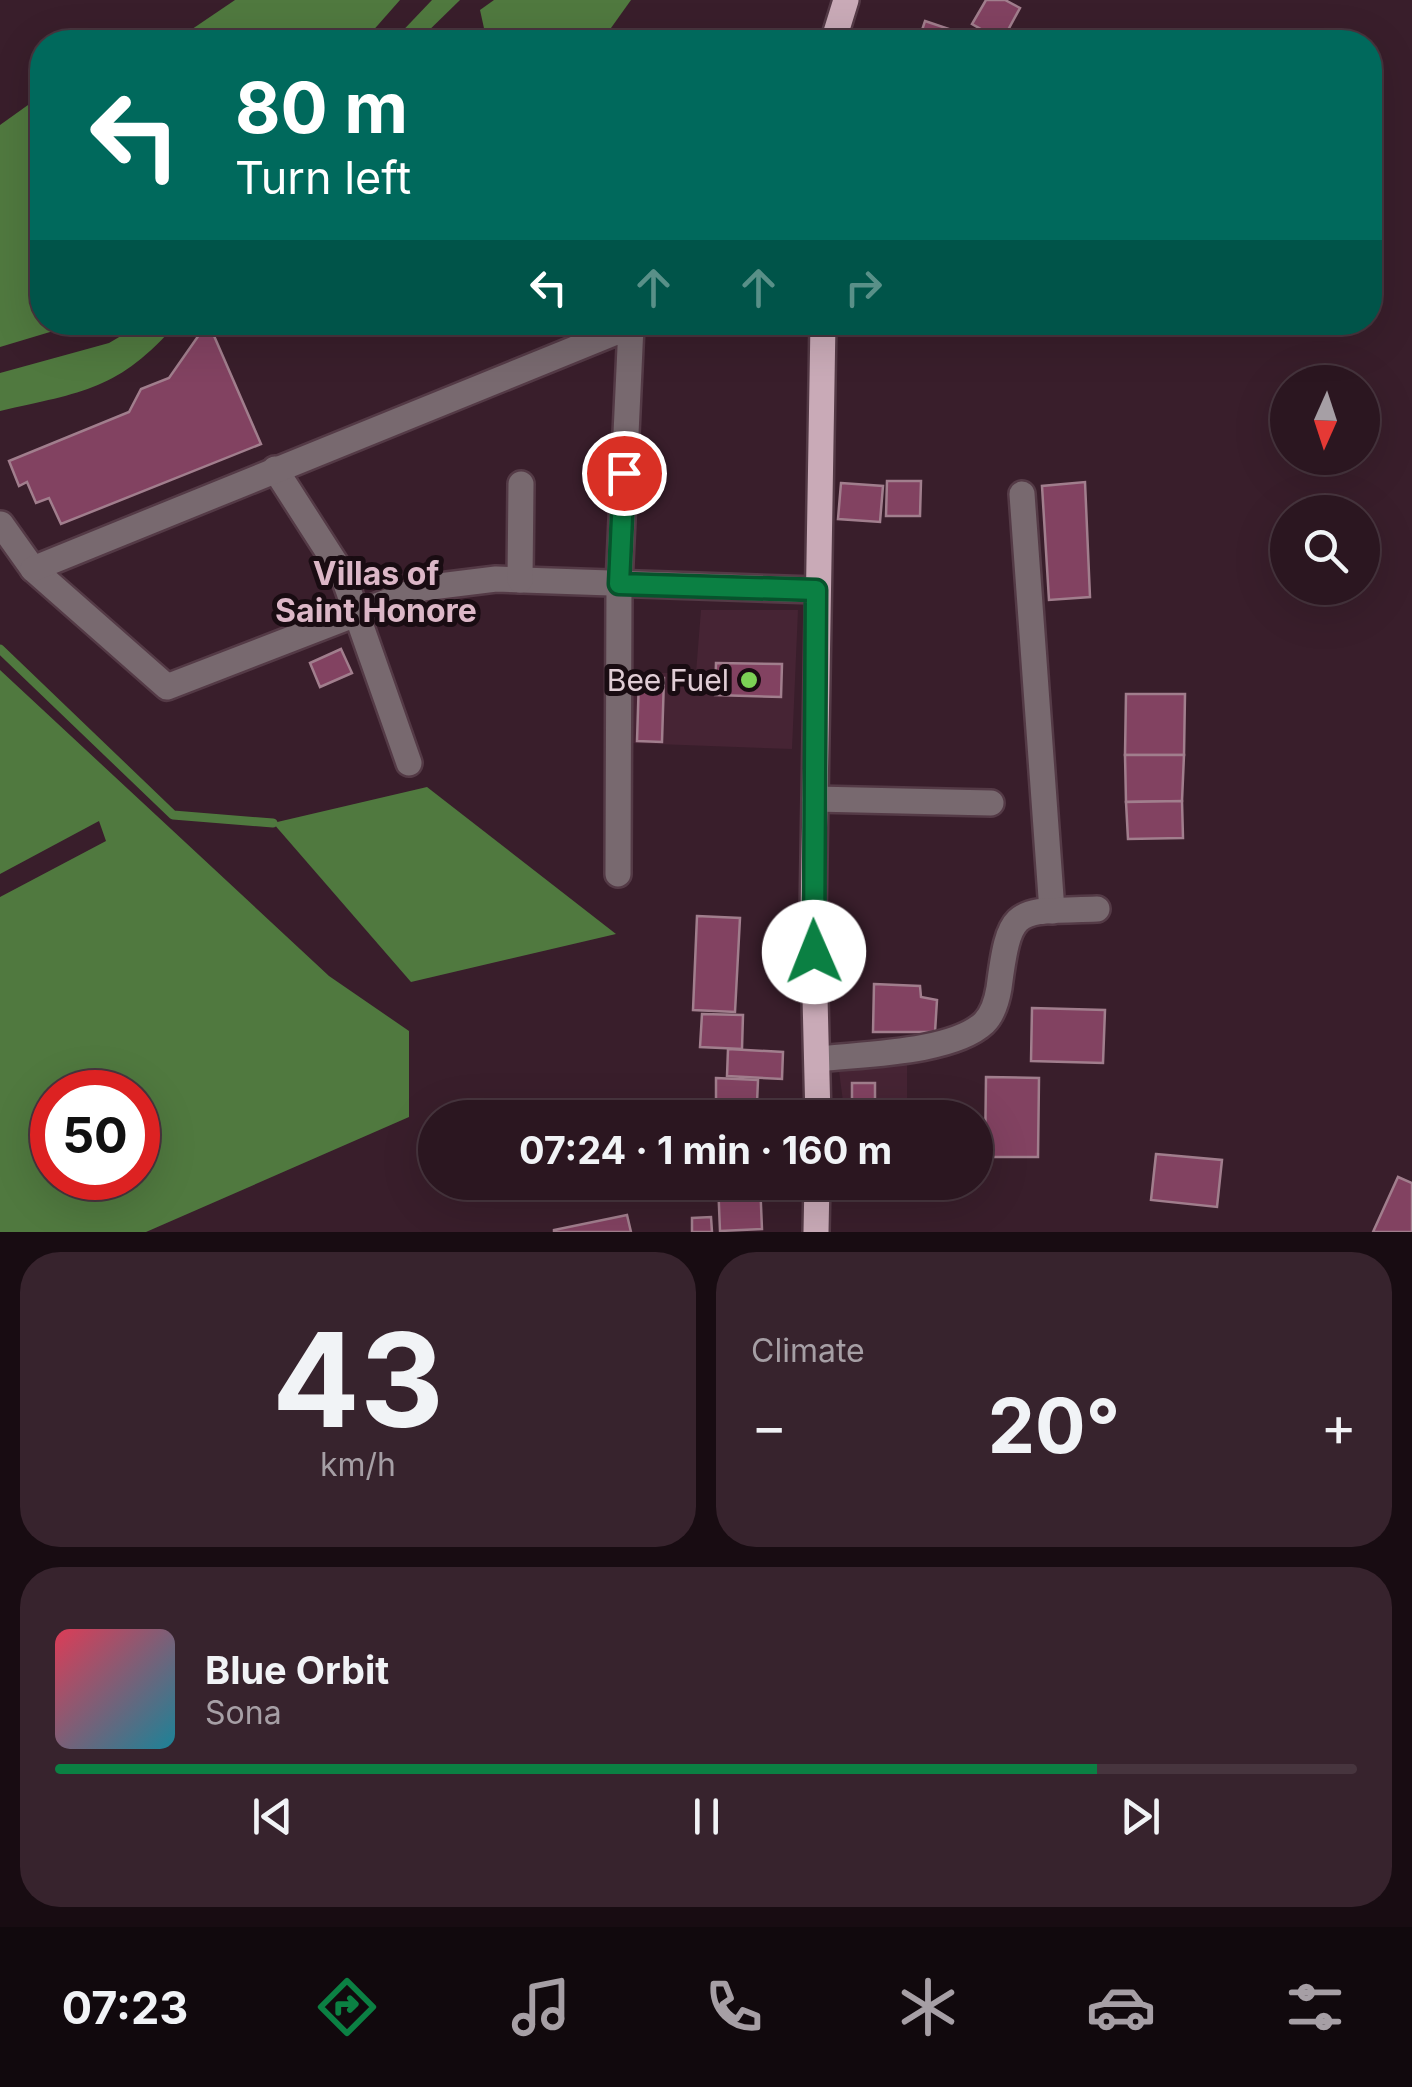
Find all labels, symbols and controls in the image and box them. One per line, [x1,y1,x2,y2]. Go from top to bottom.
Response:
text: 80 m [235,65,408,150]
icon: left [70,70,200,200]
text: Turn left [235,150,411,205]
icon: left [521,260,576,315]
icon: ahead [626,260,681,315]
icon: ahead [731,260,786,315]
icon: right [836,260,891,315]
north arrow [1270,365,1380,475]
map controls [1270,365,1380,605]
pin [582,431,667,516]
icon: arrive [597,446,652,501]
button: search [1270,495,1380,605]
district label: Villas of Saint Honore [275,554,477,630]
place label: Bee Fuel [607,662,729,698]
marker: Bee Fuel [738,669,760,691]
position arrow [762,900,866,1004]
speed limit sign: 50 [30,1070,160,1200]
text: 07:24 · 1 min · 160 m [519,1127,892,1173]
text: 43 [272,1301,444,1458]
text: Climate [751,1331,865,1370]
text: 20° [988,1380,1120,1471]
text: − [751,1393,787,1459]
text: + [1321,1393,1357,1459]
text: km/h [320,1445,396,1484]
text: Blue Orbit [205,1647,389,1693]
text: Sona [205,1693,282,1732]
icon: previous [245,1789,300,1844]
icon: pause [679,1789,734,1844]
icon: next [1113,1789,1168,1844]
icon: directions [312,1972,382,2042]
icon: music [506,1972,576,2042]
icon: phone [699,1972,769,2042]
icon: climate [893,1972,963,2042]
icon: car [1086,1972,1156,2042]
icon: filters [1280,1972,1350,2042]
text: 07:23 [62,1980,188,2035]

